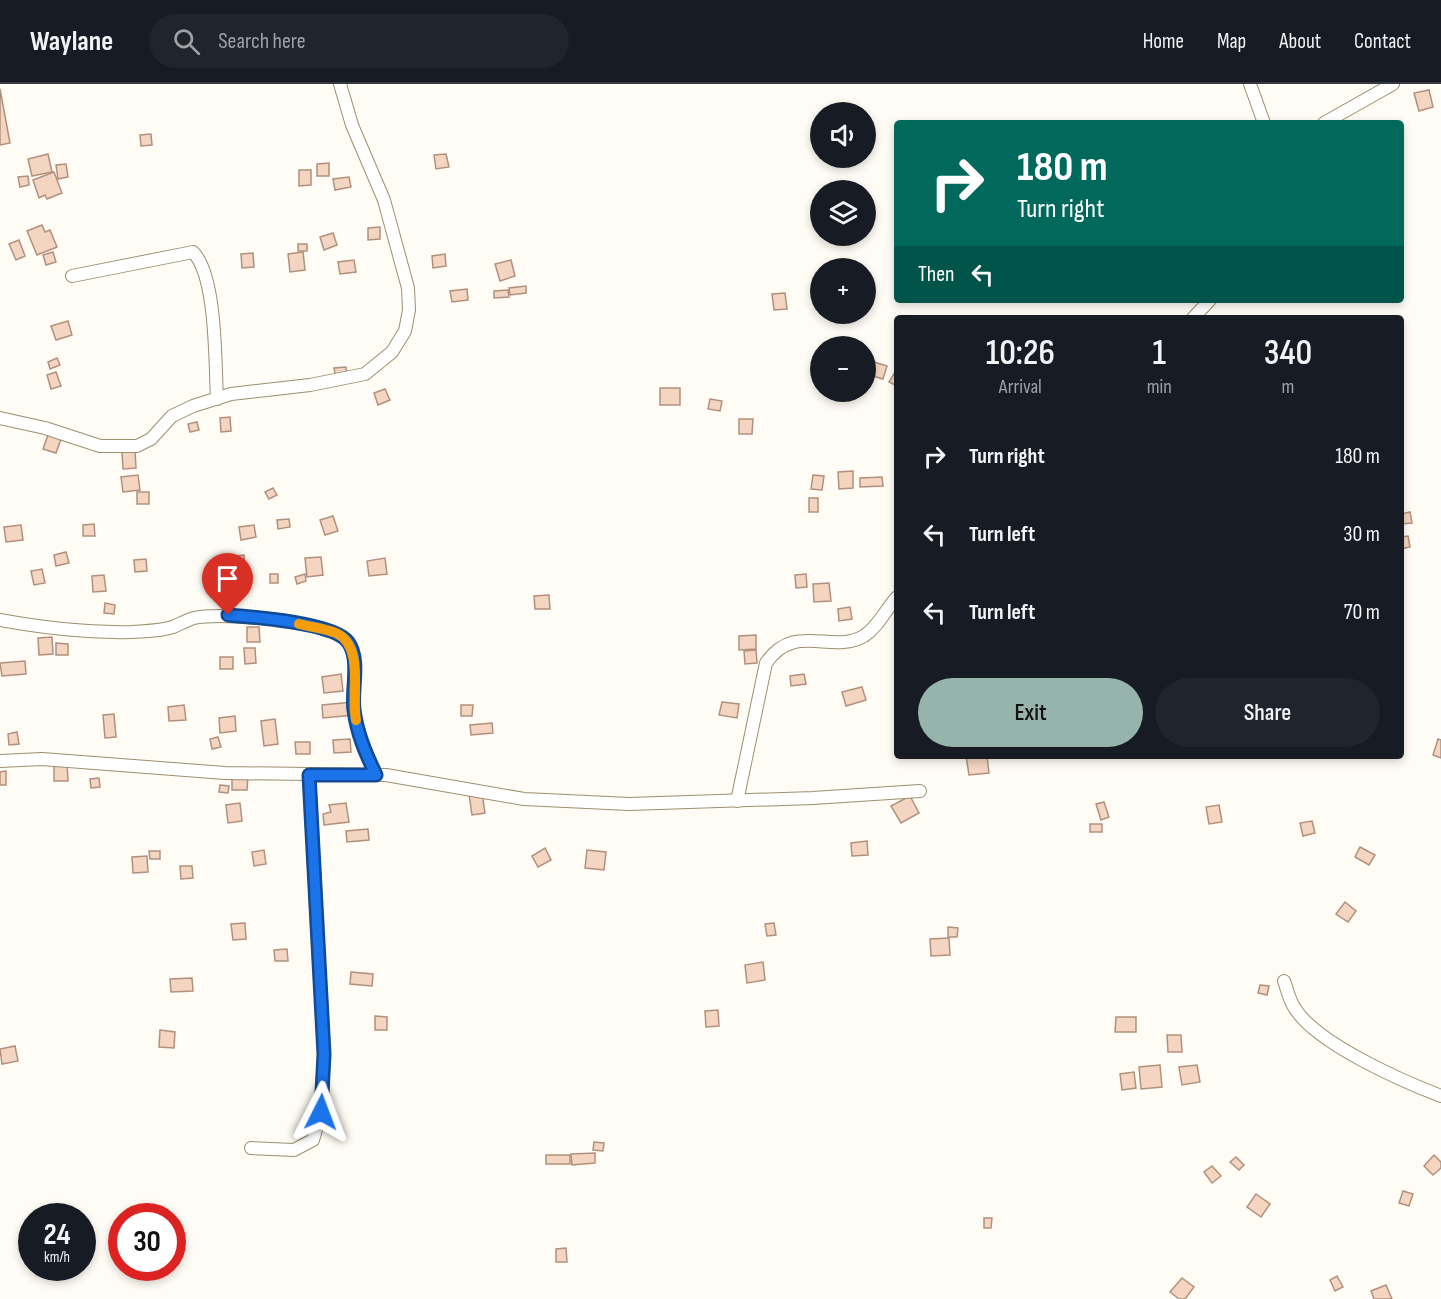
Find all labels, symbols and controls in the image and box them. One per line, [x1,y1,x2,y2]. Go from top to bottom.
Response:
search box [149,14,569,68]
text: Waylane [30,25,113,58]
icon: search [170,25,203,58]
text: Search here [218,28,306,55]
text: Home [1143,29,1184,54]
text: Map [1217,29,1246,54]
text: About [1279,29,1321,54]
text: Contact [1354,29,1411,54]
map controls [810,102,876,402]
button: sound [810,102,876,168]
text: 180 m [1017,142,1108,193]
icon: right [918,144,996,222]
button: layers [810,180,876,246]
text: Turn right [1017,193,1104,225]
button: + [810,258,876,324]
icon: left [966,258,999,291]
text: Then [918,261,954,288]
text: 10:26 [986,332,1055,375]
text: 1 [1153,332,1166,375]
text: 340 [1264,332,1312,375]
button: − [810,336,876,402]
text: Arrival [999,375,1042,399]
text: min [1147,375,1172,399]
text: m [1281,375,1294,399]
icon: right [918,440,951,473]
text: Turn right [969,443,1045,470]
text: 180 m [1335,443,1380,470]
icon: left [918,518,951,551]
text: Turn left [969,521,1035,548]
text: 30 m [1343,521,1380,548]
pin [202,553,253,615]
icon: arrive [211,562,244,595]
icon: left [918,596,951,629]
text: Turn left [969,599,1035,626]
text: 70 m [1344,599,1380,626]
button: Exit [918,678,1143,747]
button: Share [1155,678,1380,747]
position arrow [289,1080,353,1144]
speed limit sign: 30 [108,1203,186,1281]
text: 24 [44,1217,70,1253]
text: km/h [44,1248,70,1267]

